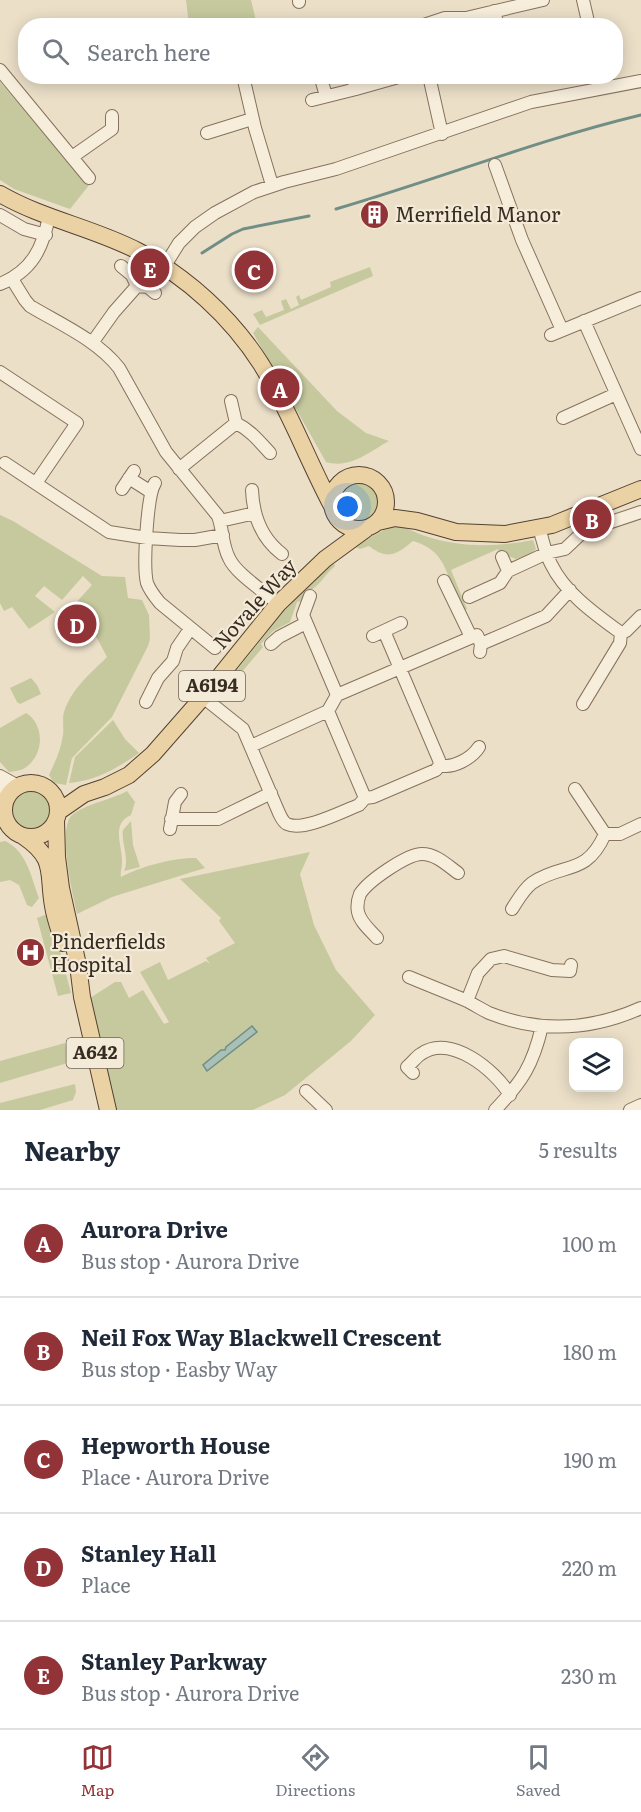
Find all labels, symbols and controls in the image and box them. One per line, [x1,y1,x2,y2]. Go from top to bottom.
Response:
search box [18,18,623,84]
icon: search [39,35,72,68]
text: Search here [87,35,210,68]
place label: Merrifield Manor [395,198,561,228]
building icon: Merrifield Manor [358,199,390,231]
pin: E [130,246,170,290]
pin: C [234,248,274,292]
pin: A [260,366,300,410]
your location [333,492,362,521]
pin: B [572,496,612,542]
street label: Novale Way [205,550,303,655]
pin: D [58,602,97,646]
road number: A6194 [179,671,245,701]
place label: Pinderfields Hospital [51,925,165,978]
hospital icon: Pinderfields Hospital [14,937,46,969]
road number: A642 [66,1038,124,1068]
map controls [569,1038,623,1092]
button: layers [569,1038,623,1092]
text: Nearby [24,1130,120,1169]
text: 5 results [539,1134,617,1164]
text: Aurora Drive [81,1212,228,1245]
text: A [36,1228,51,1258]
text: 100 m [562,1228,617,1258]
text: Bus stop · Aurora Drive [81,1245,299,1275]
text: Neil Fox Way Blackwell Crescent [81,1320,441,1353]
text: B [37,1336,50,1366]
text: 180 m [563,1336,617,1366]
text: Bus stop · Easby Way [81,1353,277,1383]
text: Hepworth House [81,1428,270,1461]
text: C [36,1444,51,1474]
text: 190 m [563,1444,617,1474]
text: Place · Aurora Drive [81,1461,269,1491]
text: Stanley Hall [81,1536,217,1569]
text: D [36,1552,51,1582]
text: 220 m [562,1552,617,1582]
text: Place [81,1569,131,1599]
text: Stanley Parkway [81,1644,267,1677]
text: E [37,1660,50,1690]
text: 230 m [561,1660,617,1690]
text: Bus stop · Aurora Drive [81,1677,299,1707]
tab: Map [80,1741,114,1801]
tab: Directions [275,1741,355,1801]
tab: Saved [516,1741,561,1801]

